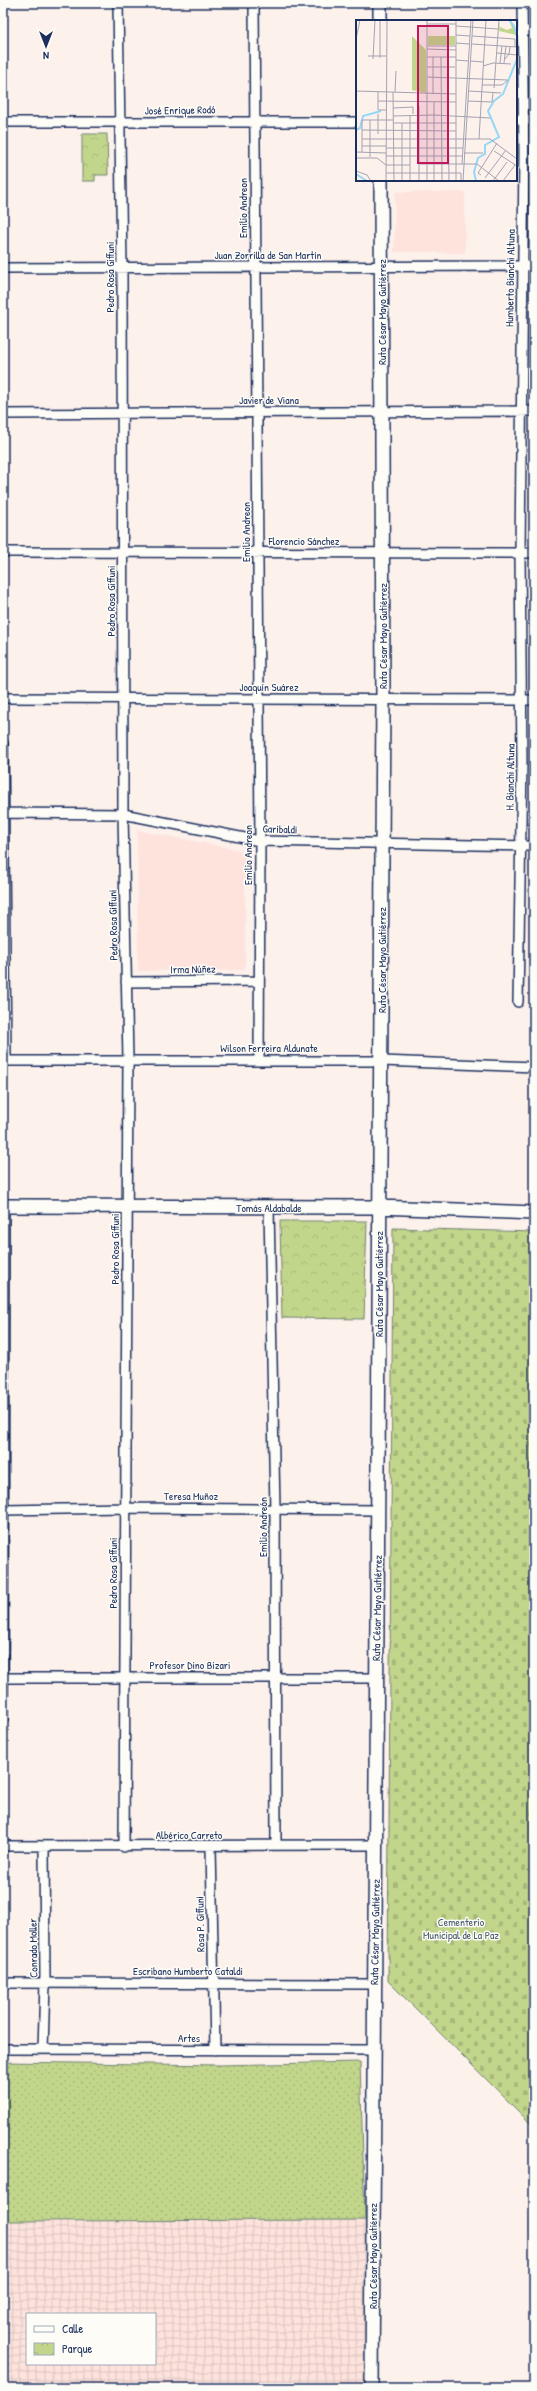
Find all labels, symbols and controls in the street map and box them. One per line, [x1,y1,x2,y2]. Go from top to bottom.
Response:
inset map [356,20,517,181]
north arrow [26,26,66,66]
text: N [43,49,49,63]
street label: José Enrique Rodó [145,102,216,118]
street label: Emilio Andreon [236,178,250,238]
street label: Humberto Bianchi Altuna [502,228,518,327]
street label: Pedro Rosa Giffuni [103,241,117,313]
street label: Juan Zorrilla de San Martín [214,248,322,262]
street label: Ruta César Mayo Gutiérrez [375,259,389,365]
street label: Javier de Viana [239,393,300,407]
street label: Emilio Andreon [239,502,253,562]
street label: Florencio Sánchez [267,534,340,548]
street label: Pedro Rosa Giffuni [104,565,118,637]
street label: Ruta César Mayo Gutiérrez [376,583,390,689]
street label: Joaquín Suárez [239,680,299,694]
street label: H. Bianchi Altuna [502,743,518,811]
street label: Garibaldi [262,821,298,837]
street label: Emilio Andreon [241,825,255,885]
street label: Pedro Rosa Giffuni [105,889,121,961]
street label: Ruta César Mayo Gutiérrez [375,907,389,1013]
street label: Irma Núñez [170,962,216,976]
street label: Wilson Ferreira Aldunate [220,1041,318,1055]
street label: Tomás Aldabalde [236,1201,302,1215]
street label: Pedro Rosa Giffuni [108,1213,122,1285]
street label: Ruta César Mayo Gutiérrez [372,1231,386,1337]
street label: Teresa Muñoz [164,1489,218,1503]
street label: Emilio Andreón [256,1497,270,1557]
street label: Pedro Rosa Giffuni [106,1537,120,1609]
street label: Ruta César Mayo Gutiérrez [369,1555,385,1661]
street label: Profesor Dino Bizari [149,1658,231,1672]
street label: Albérico Carreto [156,1828,223,1842]
street label: Ruta César Mayo Gutiérrez [367,1879,383,1985]
street label: Rosa P. Giffuni [193,1896,207,1952]
park label: Cementerio Municipal de La Paz [423,1915,499,1942]
street label: Conrado Moller [25,1917,41,1978]
street label: Escribano Humberto Cataldi [133,1964,243,1978]
street label: Artes [178,2031,200,2045]
street label: Ruta César Mayo Gutiérrez [366,2203,380,2309]
legend [26,2313,156,2365]
text: Calle [62,2320,83,2337]
text: Parque [62,2340,92,2357]

